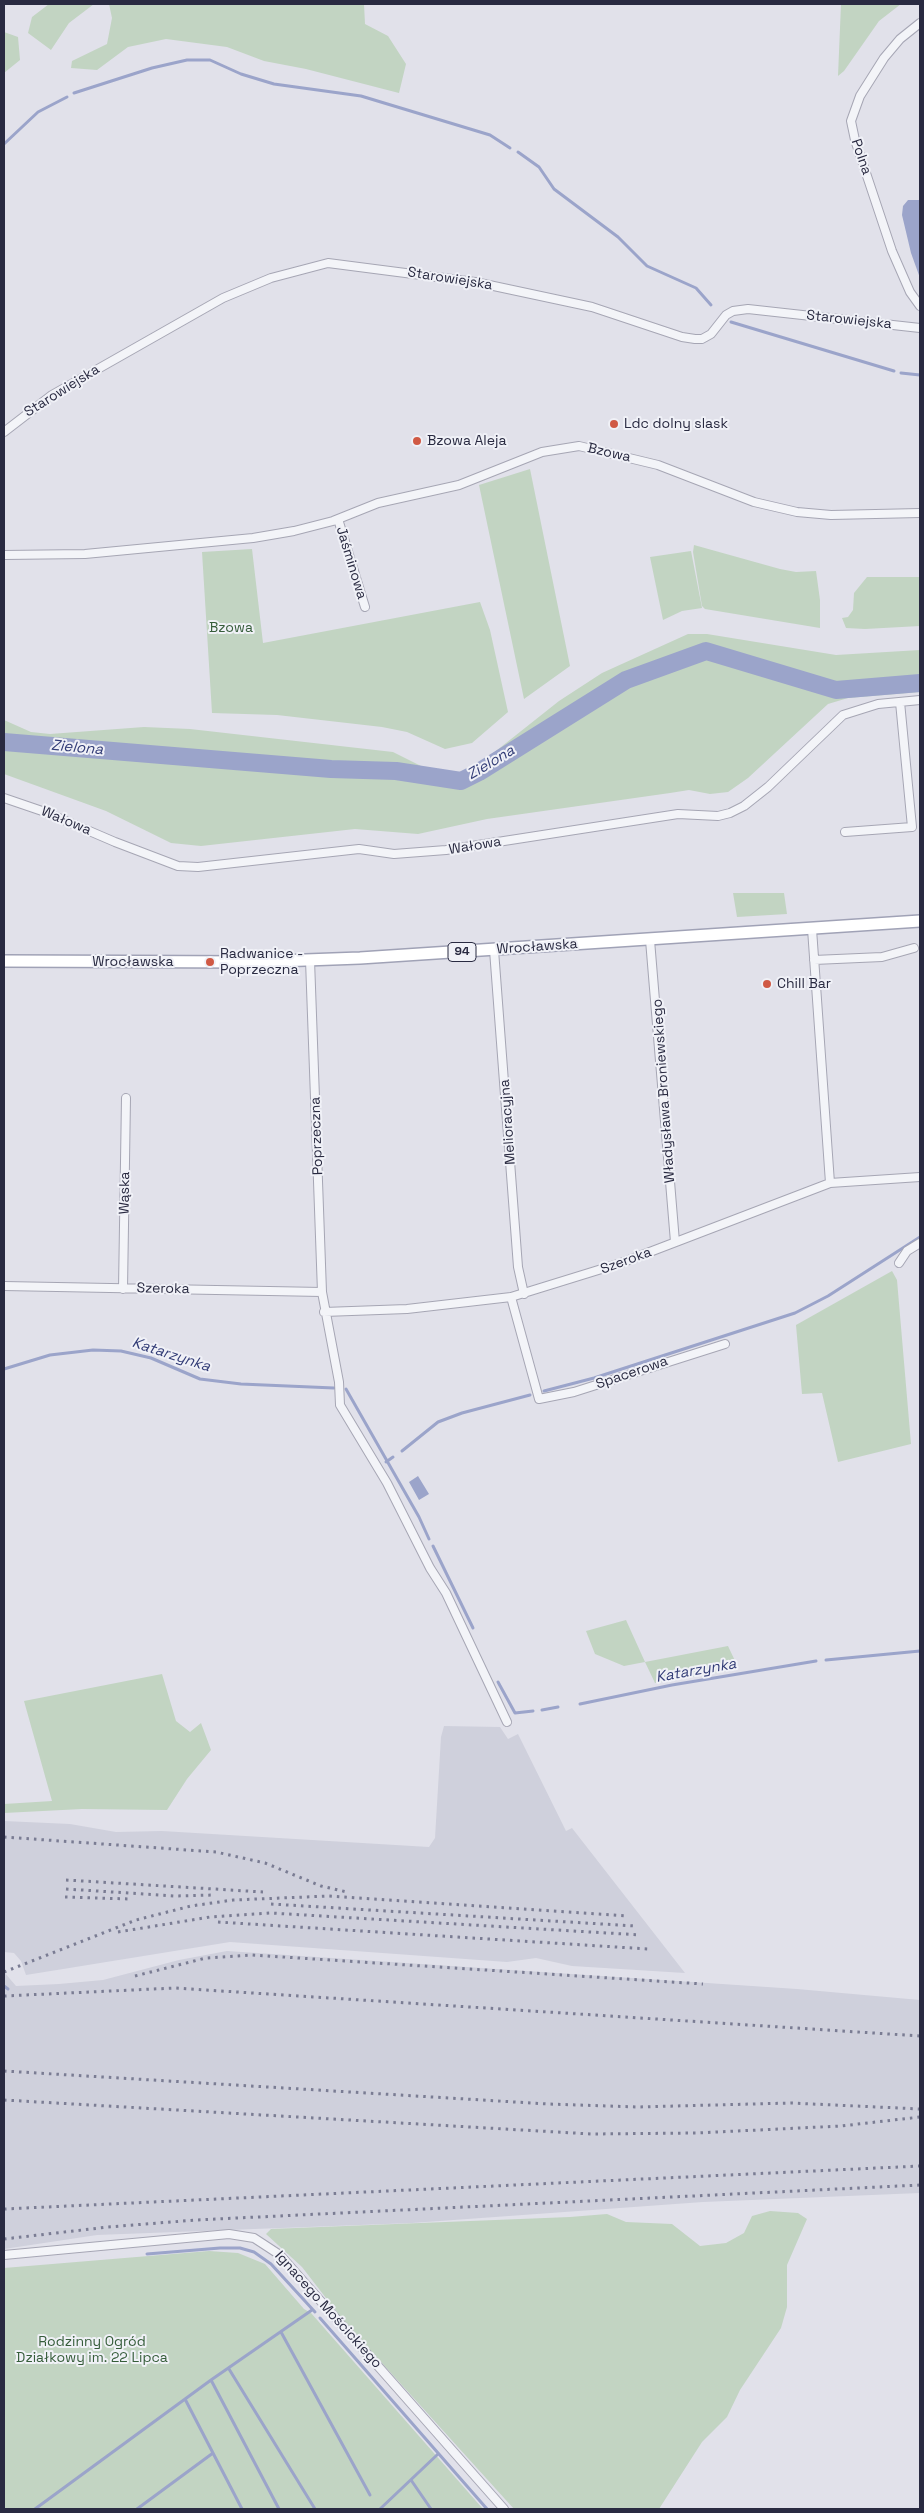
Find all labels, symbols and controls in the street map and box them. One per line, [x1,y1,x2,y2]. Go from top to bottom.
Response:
street label: Polna [847,137,875,177]
street label: Starowiejska [406,264,494,294]
street label: Starowiejska [805,307,893,333]
street label: Starowiejska [21,361,103,421]
place label: Ldc dolny slask [624,416,728,432]
marker: Ldc dolny slask [608,418,620,430]
place label: Bzowa Aleja [427,433,507,449]
marker: Bzowa Aleja [411,435,423,447]
street label: Bzowa [586,440,632,466]
street label: Jaśminowa [332,525,370,601]
park label: Bzowa [209,620,253,636]
water label: Zielona [50,737,104,759]
water label: Zielona [464,742,518,784]
street label: Wałowa [38,803,94,839]
street label: Wałowa [448,834,502,858]
street label: Wrocławska [496,936,578,958]
road number: 94 [448,942,476,962]
place label: Radwanice - Poprzeczna [220,946,303,979]
street label: Wrocławska [92,954,174,970]
marker: Radwanice - Poprzeczna [204,956,216,968]
place label: Chill Bar [777,976,831,992]
marker: Chill Bar [761,978,773,990]
street label: Władysława Broniewskiego [649,998,679,1184]
street label: Melioracyjna [497,1079,519,1165]
street label: Poprzeczna [307,1096,327,1176]
street label: Wąska [116,1171,134,1215]
street label: Szeroka [598,1244,654,1278]
street label: Szeroka [136,1280,190,1298]
water label: Katarzynka [130,1334,212,1376]
street label: Spacerowa [594,1353,670,1393]
water label: Katarzynka [654,1655,738,1687]
street label: Ignacego Mościckiego [271,2248,385,2372]
park label: Rodzinny Ogród Działkowy im. 22 Lipca [16,2334,168,2366]

